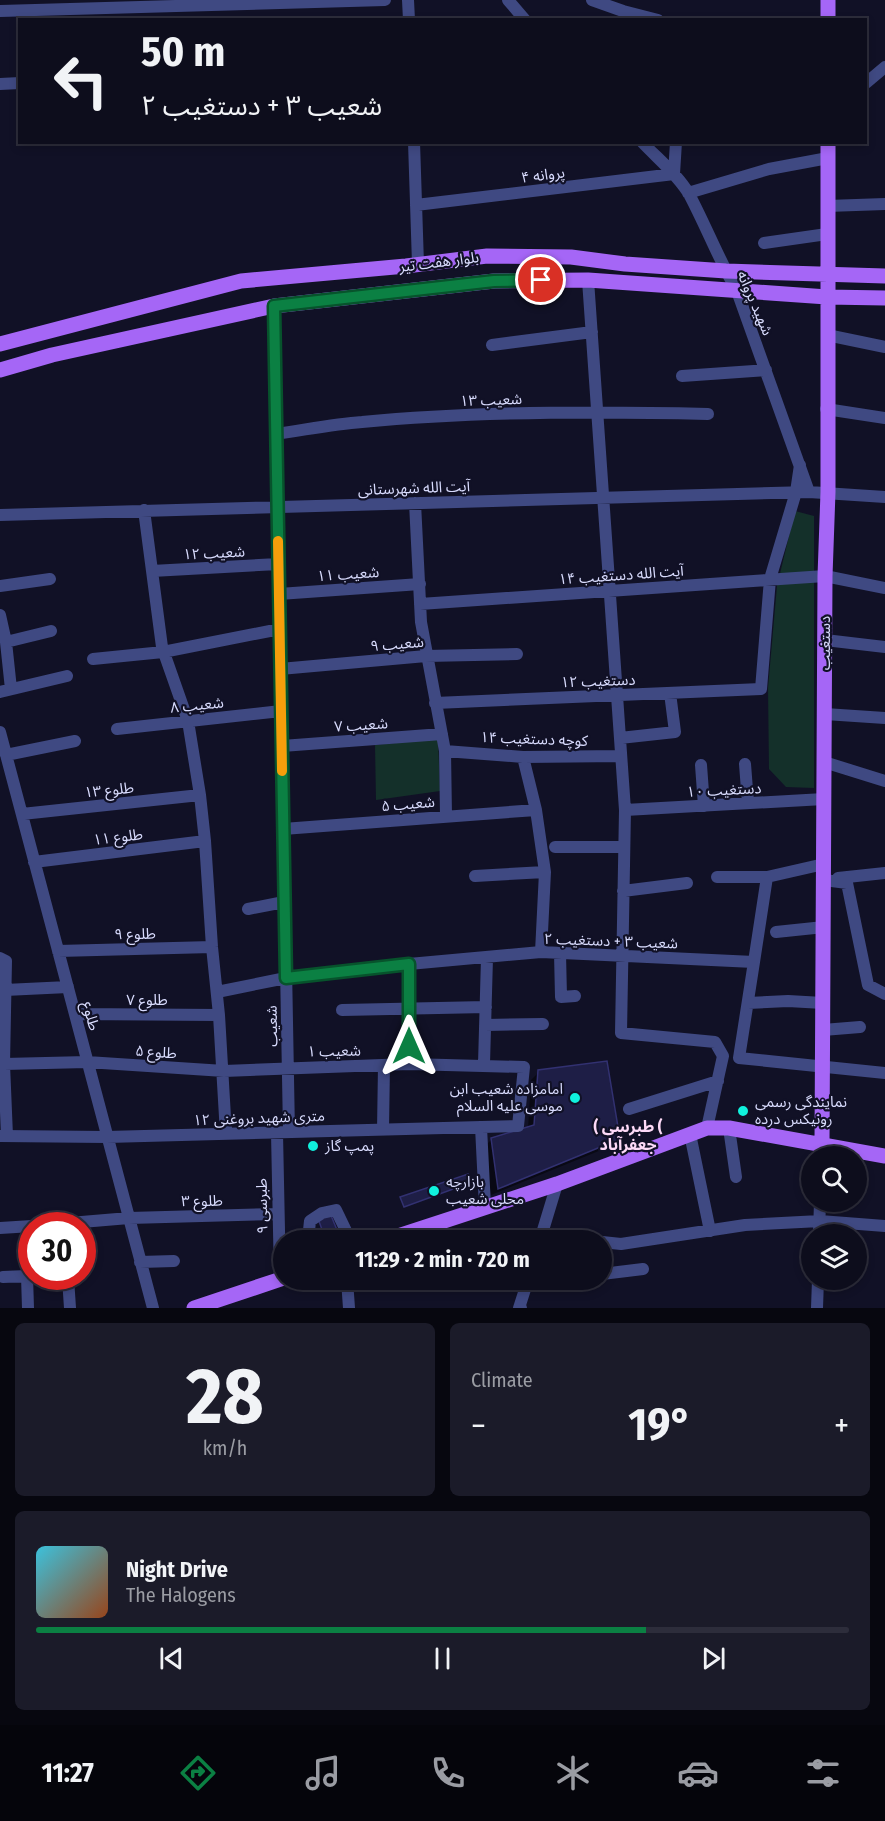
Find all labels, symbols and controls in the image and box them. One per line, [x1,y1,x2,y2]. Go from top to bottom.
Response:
text: 50 m [141,27,225,77]
icon: left [42,42,120,120]
text: شعیب ۳ + دستغیب ۲ [141,90,382,122]
street label: پروانه ۴ [520,163,566,188]
street label: بلوار هفت تیر [397,248,480,276]
pin [515,254,566,305]
icon: arrive [524,263,557,296]
street label: شهید پروانه [732,268,777,339]
street label: شعیب ۱۳ [460,390,523,410]
street label: آیت الله شهرستانی [358,477,471,499]
street label: شعیب ۱۲ [182,542,246,564]
street label: آیت الله دستغیب ۱۴ [558,562,685,588]
street label: شعیب ۱۱ [316,563,380,585]
street label: دستغیب [816,616,834,670]
street label: شعیب ۹ [369,633,425,655]
street label: دستغیب ۱۲ [560,671,636,691]
street label: شعیب ۸ [169,693,225,717]
street label: شعیب ۷ [334,714,389,736]
street label: کوچه دستغیب ۱۴ [480,728,589,751]
street label: طلوع ۱۳ [83,778,135,805]
street label: دستغیب ۱۰ [686,779,762,801]
street label: شعیب ۵ [380,793,436,815]
street label: طلوع ۱۱ [92,825,144,852]
street label: طلوع ۹ [114,925,156,946]
street label: شعیب ۳ + دستغیب ۲ [544,930,679,952]
street label: طلوع ۷ [126,991,168,1012]
street label: طلوع [76,999,103,1033]
street label: شعیب [263,1005,281,1047]
position arrow [377,1014,441,1078]
street label: طلوع ۵ [134,1042,177,1065]
street label: شعیب ۱ [307,1042,361,1060]
place label: امامزاده شعیب ابن موسی علیه السلام [450,1080,563,1117]
marker: امامزاده شعیب ابن موسی علیه السلام [568,1091,582,1105]
place label: نمایندگی رسمی رونیکس درده [755,1093,847,1128]
marker: نمایندگی رسمی رونیکس درده [736,1104,750,1118]
street label: ۱۲ متری شهید بروغنی [193,1107,325,1129]
district label: ( طبرسی ( جعفرآباد [594,1117,663,1154]
place label: پمپ گاز [324,1137,374,1156]
marker: پمپ گاز [306,1139,320,1153]
map controls [801,1146,867,1290]
button: search [801,1146,867,1212]
place label: بازارچه محلی شعیب [446,1173,524,1208]
street label: طبرسی ۹ [253,1178,271,1234]
marker: بازارچه محلی شعیب [427,1184,441,1198]
street label: طلوع ۳ [181,1192,223,1213]
speed limit sign: 30 [18,1212,96,1290]
button: layers [801,1224,867,1290]
text: 11:29 · 2 min · 720 m [355,1246,530,1273]
text: 28 [186,1350,264,1444]
text: Climate [471,1368,533,1392]
text: 19° [628,1398,692,1452]
text: − [471,1406,486,1446]
text: + [834,1406,849,1446]
text: km/h [203,1436,247,1460]
text: Night Drive [126,1556,228,1583]
text: The Halogens [126,1583,236,1607]
icon: previous [155,1642,188,1675]
icon: pause [426,1642,459,1675]
icon: next [697,1642,730,1675]
icon: directions [177,1752,219,1794]
icon: music [302,1752,344,1794]
icon: phone [427,1752,469,1794]
icon: climate [552,1752,594,1794]
icon: car [677,1752,719,1794]
icon: filters [802,1752,844,1794]
text: 11:27 [41,1757,94,1789]

